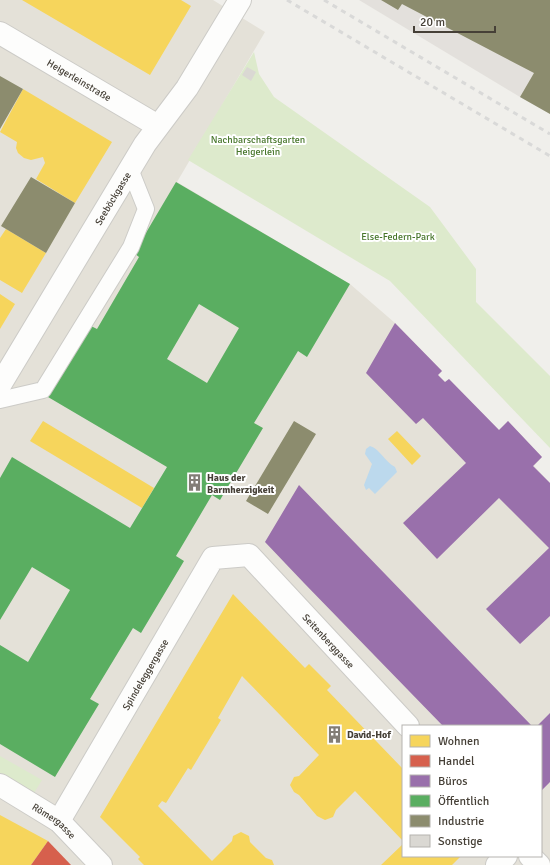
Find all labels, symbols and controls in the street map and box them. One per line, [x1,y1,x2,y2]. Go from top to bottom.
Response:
scale bar [414,8,495,34]
text: 20 m [420,15,445,30]
street label: Heigerleinstraße [45,57,113,104]
park label: Nachbarschaftsgarten Heigerlein [211,134,305,158]
street label: Seeböckgasse [93,170,134,227]
park label: Else-Federn-Park [361,231,435,243]
place label: Haus der Barmherzigkeit [207,472,275,496]
building icon: Haus der Barmherzigkeit [184,473,204,493]
street label: Seitenberggasse [300,612,356,671]
street label: Spindeleggergasse [120,637,171,713]
building icon: David-Hof [324,724,344,744]
legend [402,725,542,857]
place label: David-Hof [347,729,392,741]
text: Wohnen [438,734,480,749]
text: Handel [438,754,475,769]
text: Büros [438,774,468,789]
text: Öffentlich [438,794,489,809]
street label: Römergasse [30,801,78,842]
text: Industrie [438,814,484,829]
text: Sonstige [438,834,483,849]

